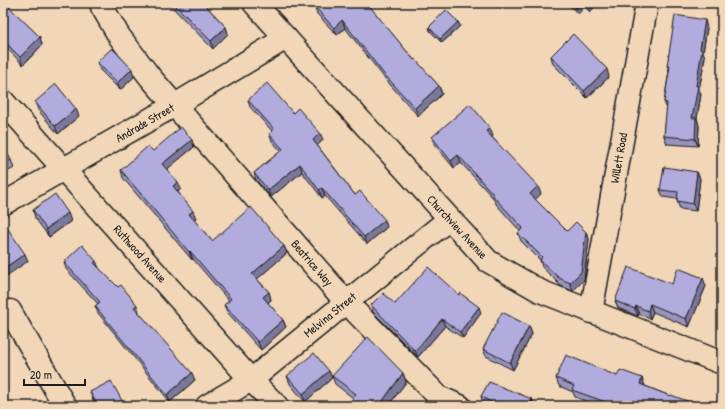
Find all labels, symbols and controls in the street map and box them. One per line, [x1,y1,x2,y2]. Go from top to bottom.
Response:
street label: Andrade Street [112,98,178,146]
street label: Willett Road [606,131,631,184]
street label: Churchview Avenue [423,191,492,263]
street label: Ruthwood Avenue [110,221,171,286]
street label: Beatrice Way [287,236,337,290]
street label: Melvina Street [300,288,360,341]
scale bar [24,361,85,387]
text: 20 m [30,366,52,383]

